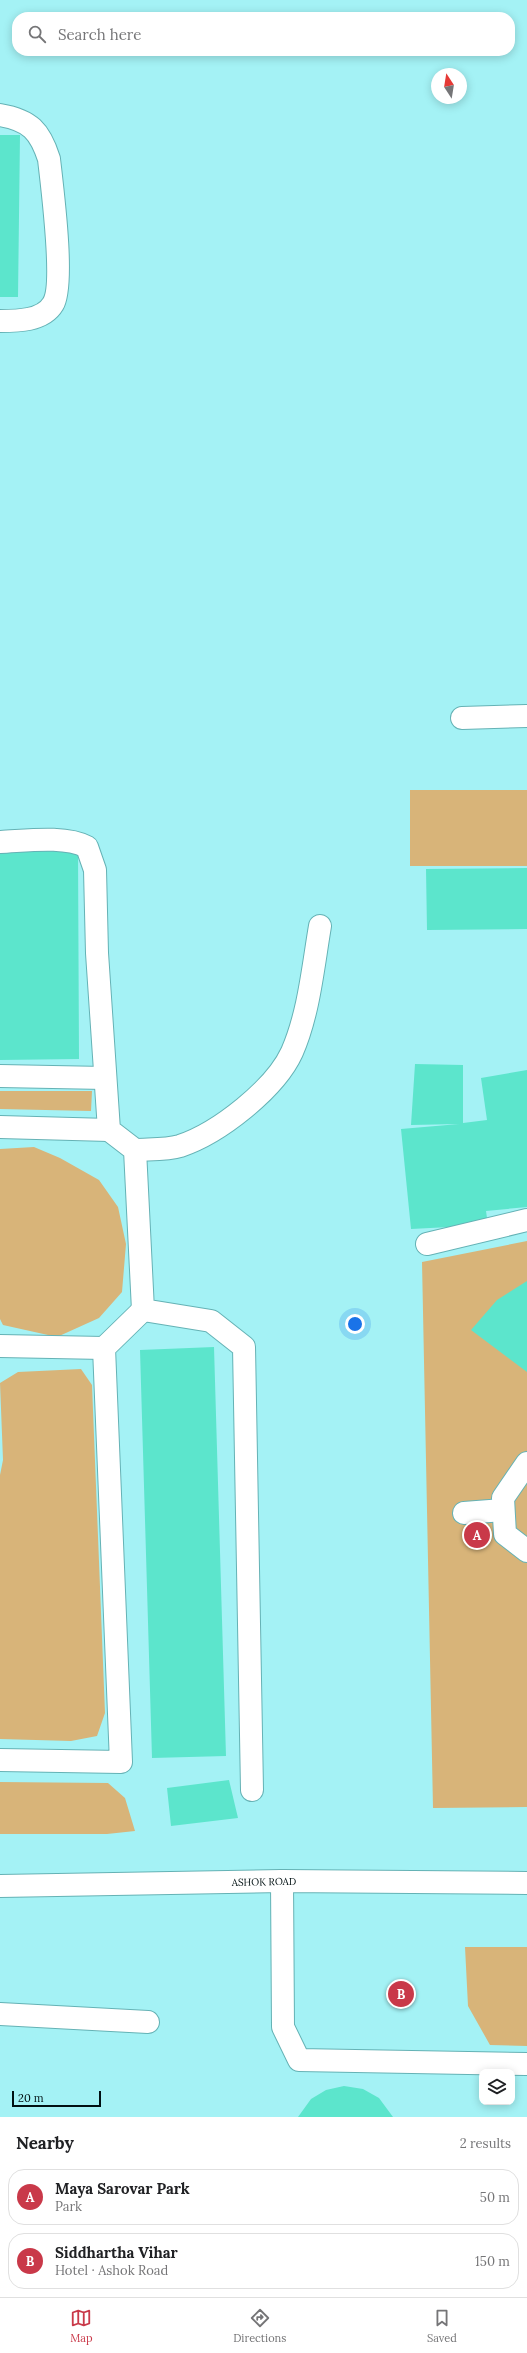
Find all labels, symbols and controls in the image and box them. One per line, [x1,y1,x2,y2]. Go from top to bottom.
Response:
search box [12,12,515,56]
icon: search [26,23,48,45]
text: Search here [58,25,141,44]
north arrow [431,68,467,104]
your location [345,1314,365,1334]
pin: A [464,1520,490,1550]
street label: ASHOK ROAD [230,1875,296,1889]
pin: B [388,1979,414,2009]
map controls [479,2069,515,2105]
button: layers [479,2069,515,2105]
scale bar [12,2089,101,2108]
text: 20 m [18,2091,43,2105]
text: Nearby [16,2132,74,2154]
text: 2 results [460,2135,511,2152]
text: Maya Sarovar Park [55,2179,190,2198]
text: A [26,2189,34,2206]
text: 50 m [480,2189,510,2206]
text: Park [55,2198,82,2215]
text: Siddhartha Vihar [55,2243,178,2262]
text: B [26,2253,34,2270]
text: 150 m [475,2253,510,2270]
text: Hotel · Ashok Road [55,2262,168,2279]
tab: Map [70,2307,93,2345]
tab: Directions [233,2307,286,2345]
tab: Saved [427,2307,457,2345]

